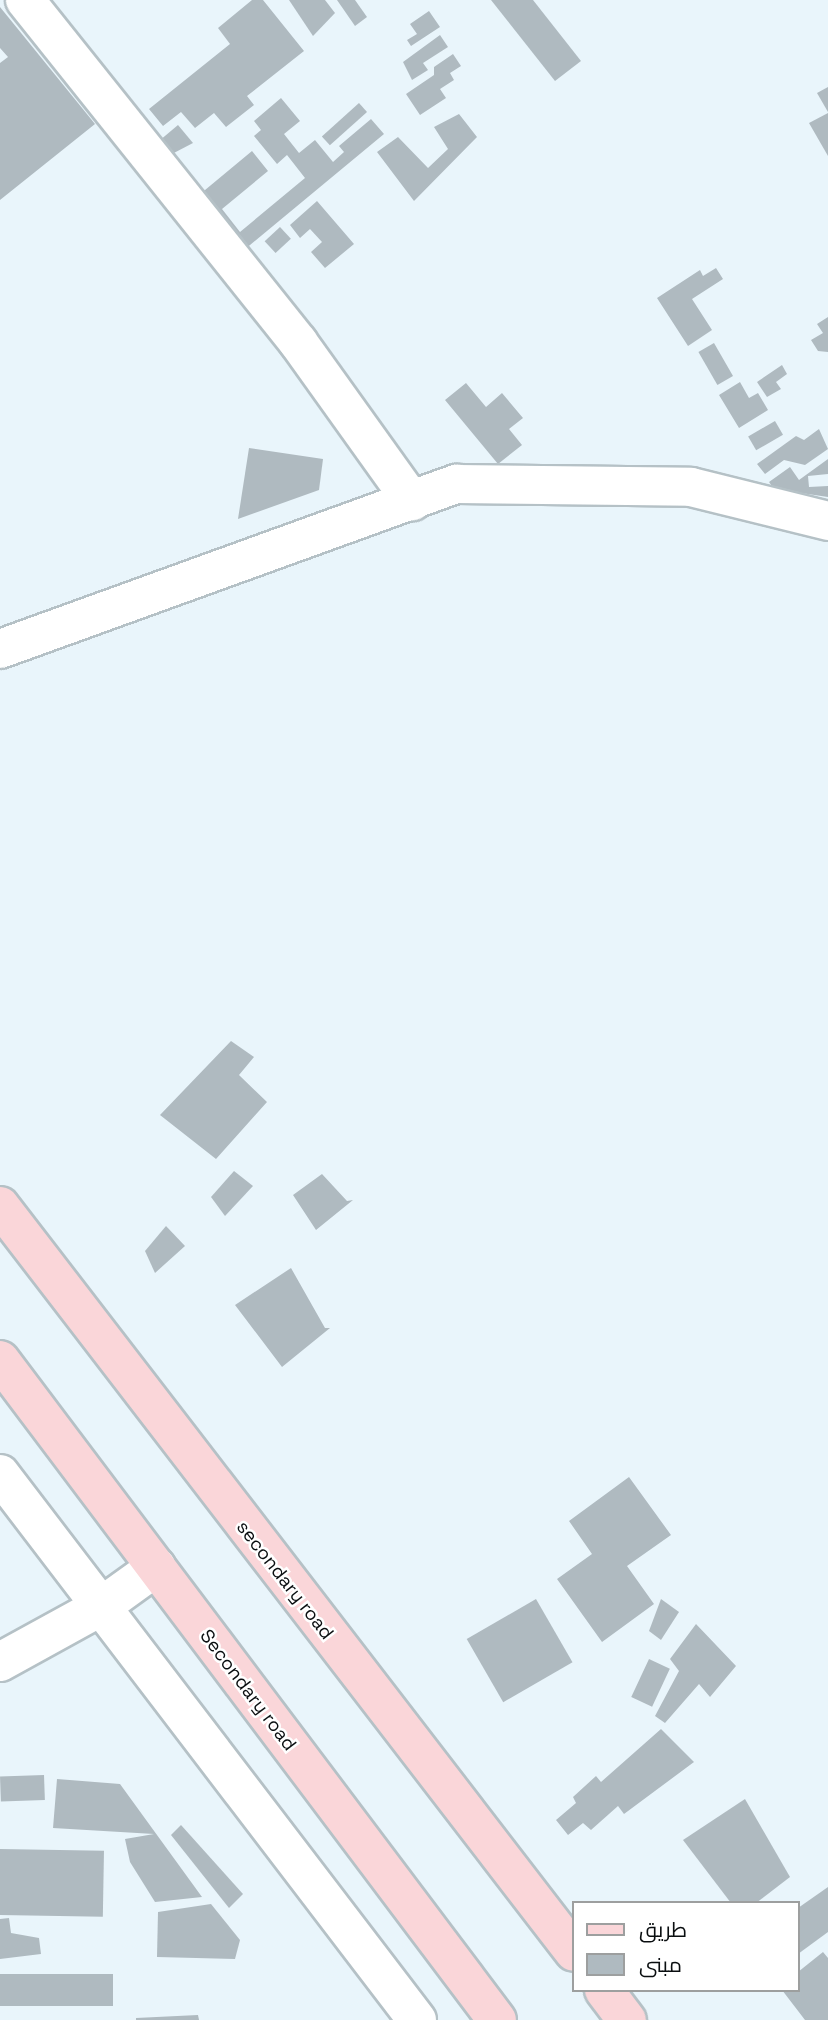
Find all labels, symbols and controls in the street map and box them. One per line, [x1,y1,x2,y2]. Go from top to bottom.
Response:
street label: secondary road [232,1516,338,1644]
street label: Secondary road [195,1625,301,1755]
legend [572,1901,800,1992]
text: طريق [639,1916,687,1943]
text: مبنى [639,1951,682,1978]

